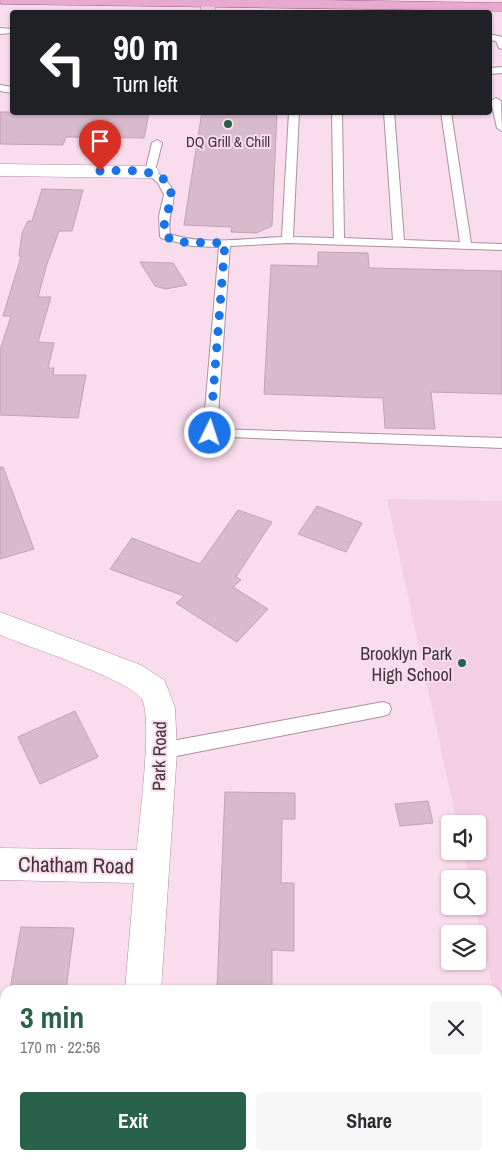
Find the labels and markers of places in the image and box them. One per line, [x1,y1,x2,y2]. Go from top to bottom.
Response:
marker: DQ Grill & Chill [222,118,234,130]
pin [79,120,121,171]
place label: DQ Grill & Chill [186,131,270,152]
place label: Brooklyn Park High School [360,641,453,687]
marker: Brooklyn Park High School [456,657,468,669]

